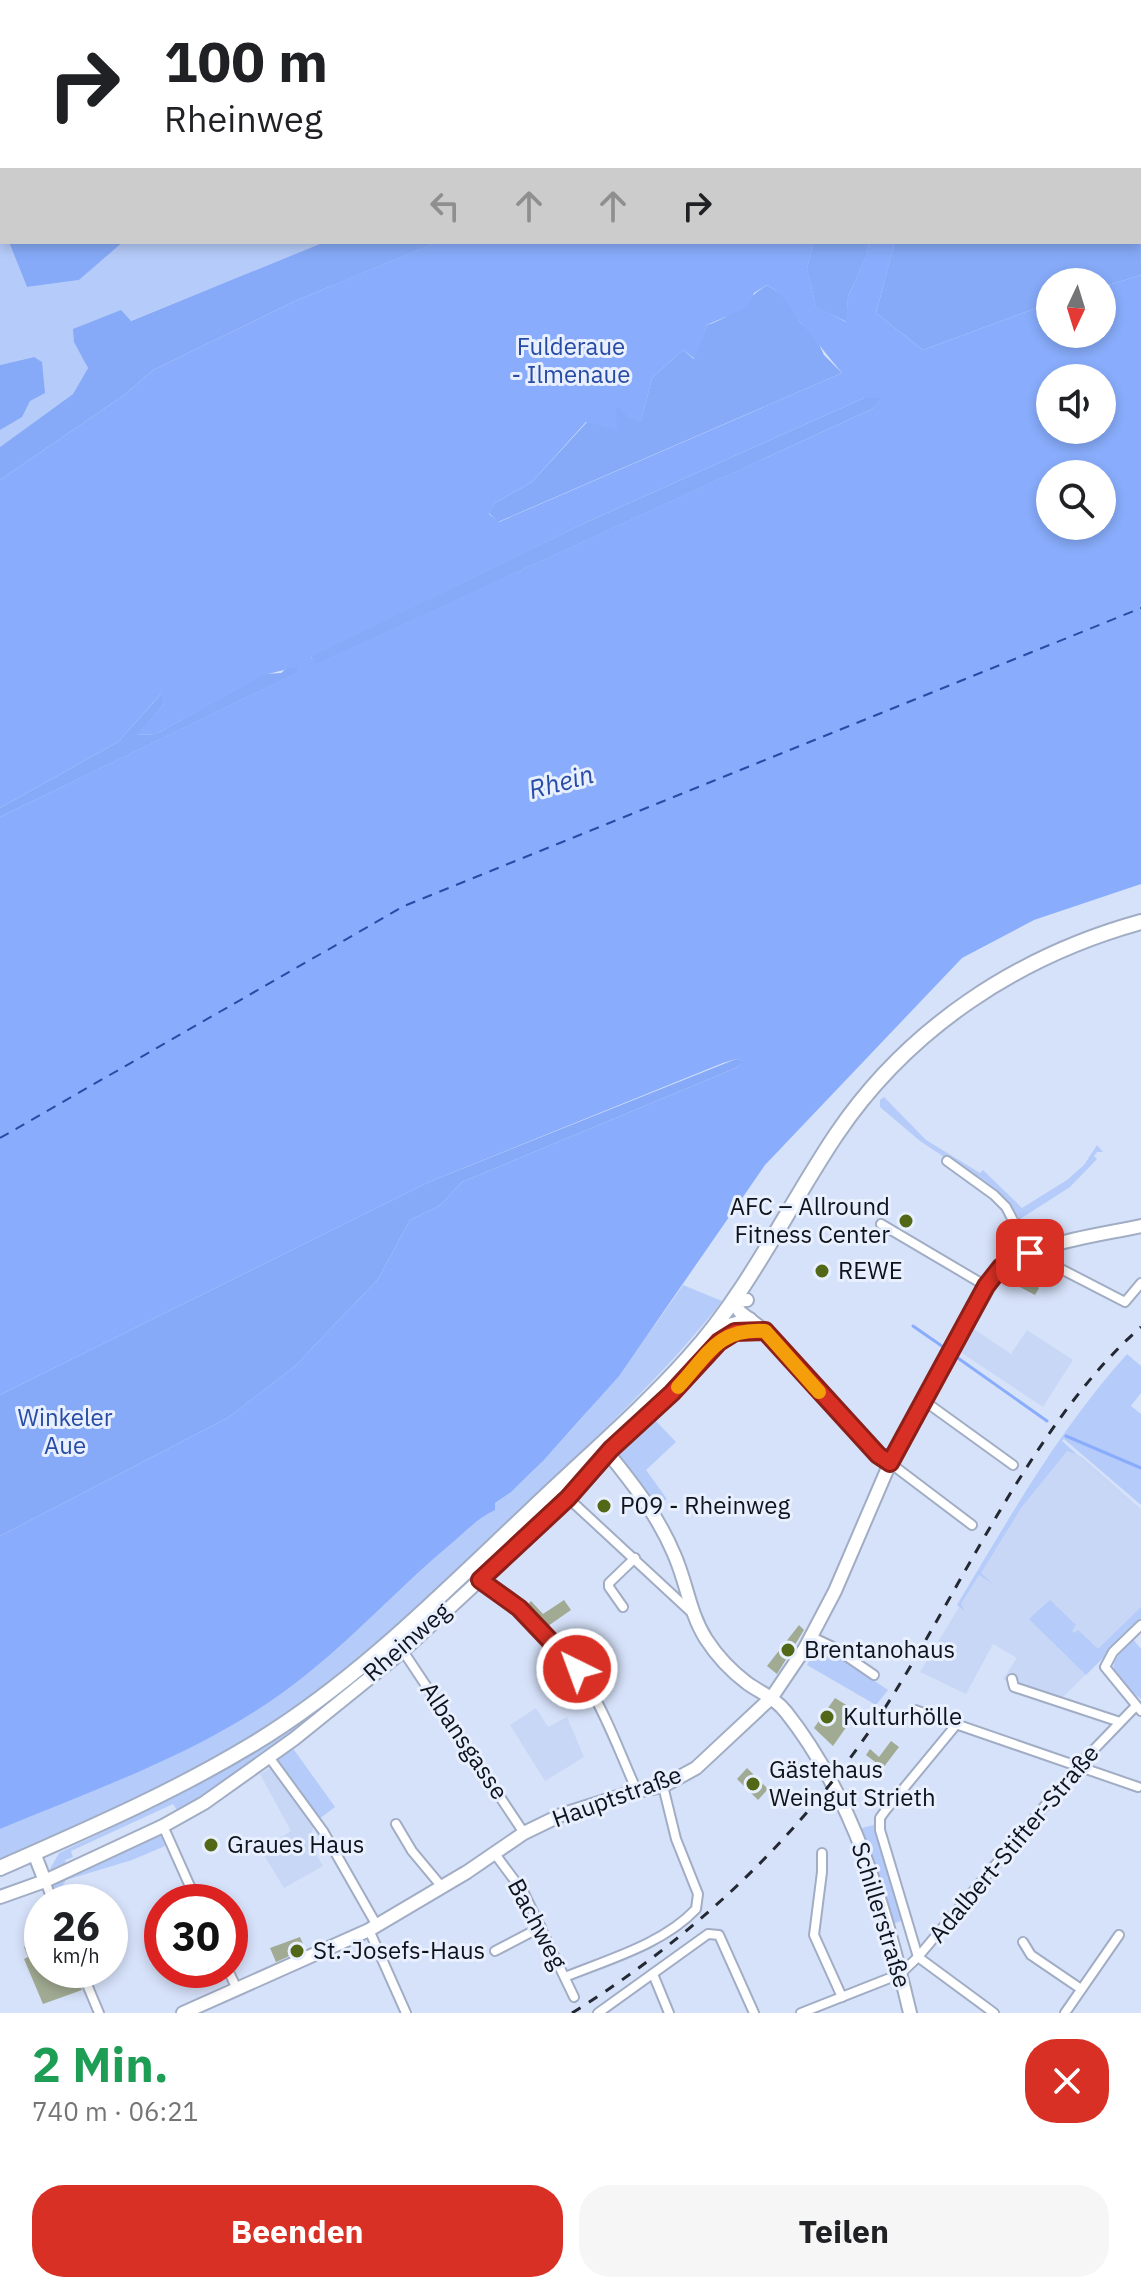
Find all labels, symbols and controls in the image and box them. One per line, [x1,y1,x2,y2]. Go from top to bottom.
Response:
text: 100 m [164,25,328,97]
icon: right [32,32,136,136]
text: Rheinweg [164,95,323,142]
icon: left [423,184,467,228]
icon: ahead [507,184,551,228]
icon: ahead [591,184,635,228]
icon: right [675,184,719,228]
north arrow [1036,268,1116,348]
map controls [1036,268,1116,540]
park label: Fulderaue - Ilmenaue [512,330,630,390]
button: sound [1036,364,1116,444]
button: search [1036,460,1116,540]
water label: Rhein [525,756,597,806]
place label: AFC – Allround Fitness Center [730,1190,890,1250]
marker: AFC – Allround Fitness Center [897,1212,915,1230]
pin [996,1219,1064,1287]
icon: arrive [1008,1231,1052,1275]
place label: REWE [838,1254,903,1286]
marker: REWE [813,1262,831,1280]
park label: Winkeler Aue [18,1401,113,1461]
place label: P09 - Rheinweg [620,1489,790,1521]
marker: P09 - Rheinweg [595,1497,613,1515]
street label: Rheinweg [356,1594,457,1688]
position arrow [535,1627,619,1711]
place label: Brentanohaus [804,1633,955,1665]
marker: Brentanohaus [779,1641,797,1659]
street label: Albansgasse [414,1675,516,1806]
place label: Kulturhölle [843,1700,962,1732]
marker: Kulturhölle [818,1708,836,1726]
street label: Adalbert-Stifter-Straße [921,1738,1106,1949]
place label: Gästehaus Weingut Strieth [769,1753,936,1813]
street label: Hauptstraße [547,1758,686,1834]
marker: Gästehaus Weingut Strieth [744,1775,762,1793]
place label: Graues Haus [227,1828,364,1860]
marker: Graues Haus [202,1836,220,1854]
street label: Schillerstraße [845,1838,919,1991]
street label: Bachweg [501,1873,575,1975]
speed limit sign: 30 [144,1884,248,1988]
text: 26 [52,1900,100,1952]
place label: St.-Josefs-Haus [313,1934,485,1966]
text: km/h [52,1942,100,1969]
marker: St.-Josefs-Haus [288,1942,306,1960]
text: 2 Min. [32,2033,169,2095]
button: close [1025,2039,1109,2123]
text: 740 m · 06:21 [32,2094,198,2128]
button: Beenden [32,2185,563,2277]
button: Teilen [579,2185,1109,2277]

